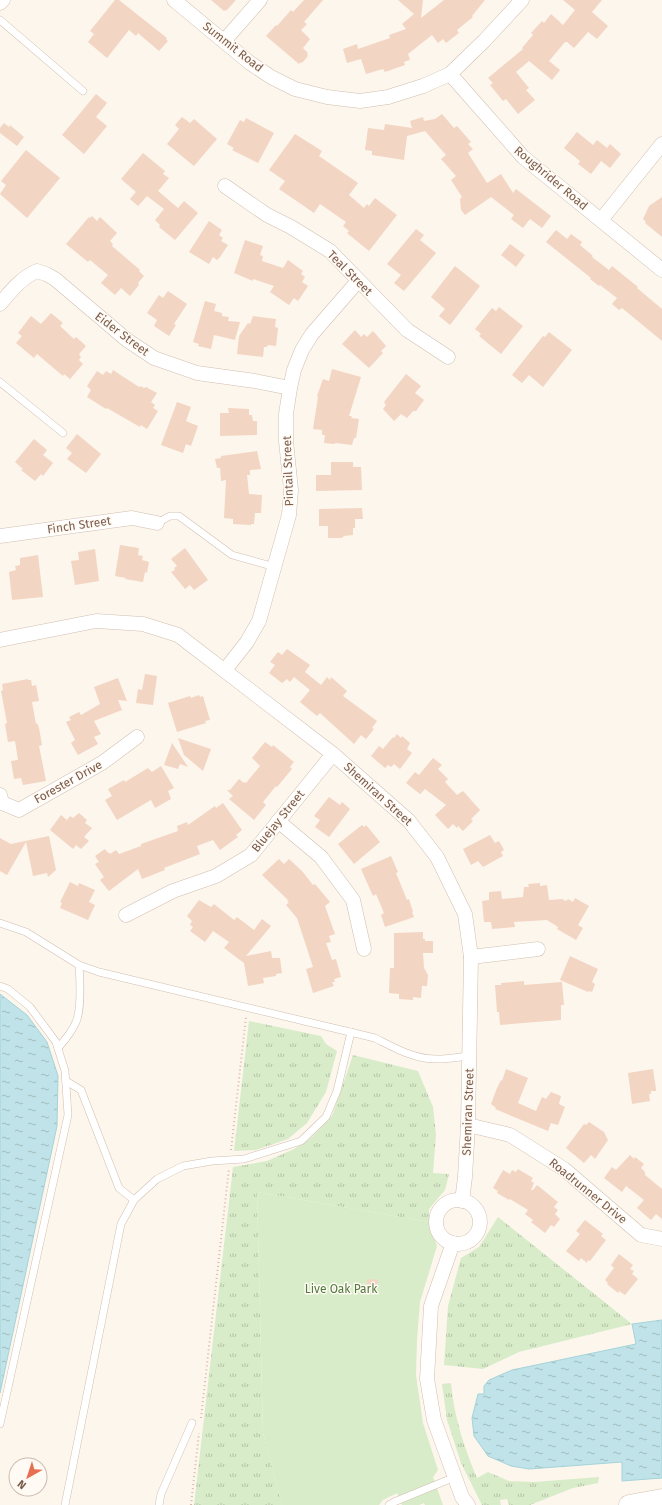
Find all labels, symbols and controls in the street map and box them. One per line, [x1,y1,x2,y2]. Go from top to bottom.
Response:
street label: Summit Road [200,19,266,75]
street label: Roughrider Road [511,143,591,213]
street label: Teal Street [325,248,376,299]
street label: Eider Street [92,309,152,359]
street label: Pintail Street [280,435,296,507]
street label: Finch Street [46,513,113,536]
street label: Forester Drive [32,758,104,806]
street label: Shemiran Street [341,760,416,829]
street label: Bluejay Street [249,787,308,855]
street label: Shemiran Street [459,1067,477,1156]
street label: Roadrunner Drive [546,1155,630,1227]
park label: Live Oak Park [305,1282,378,1296]
north arrow [8,1457,48,1497]
text: N [15,1477,29,1492]

